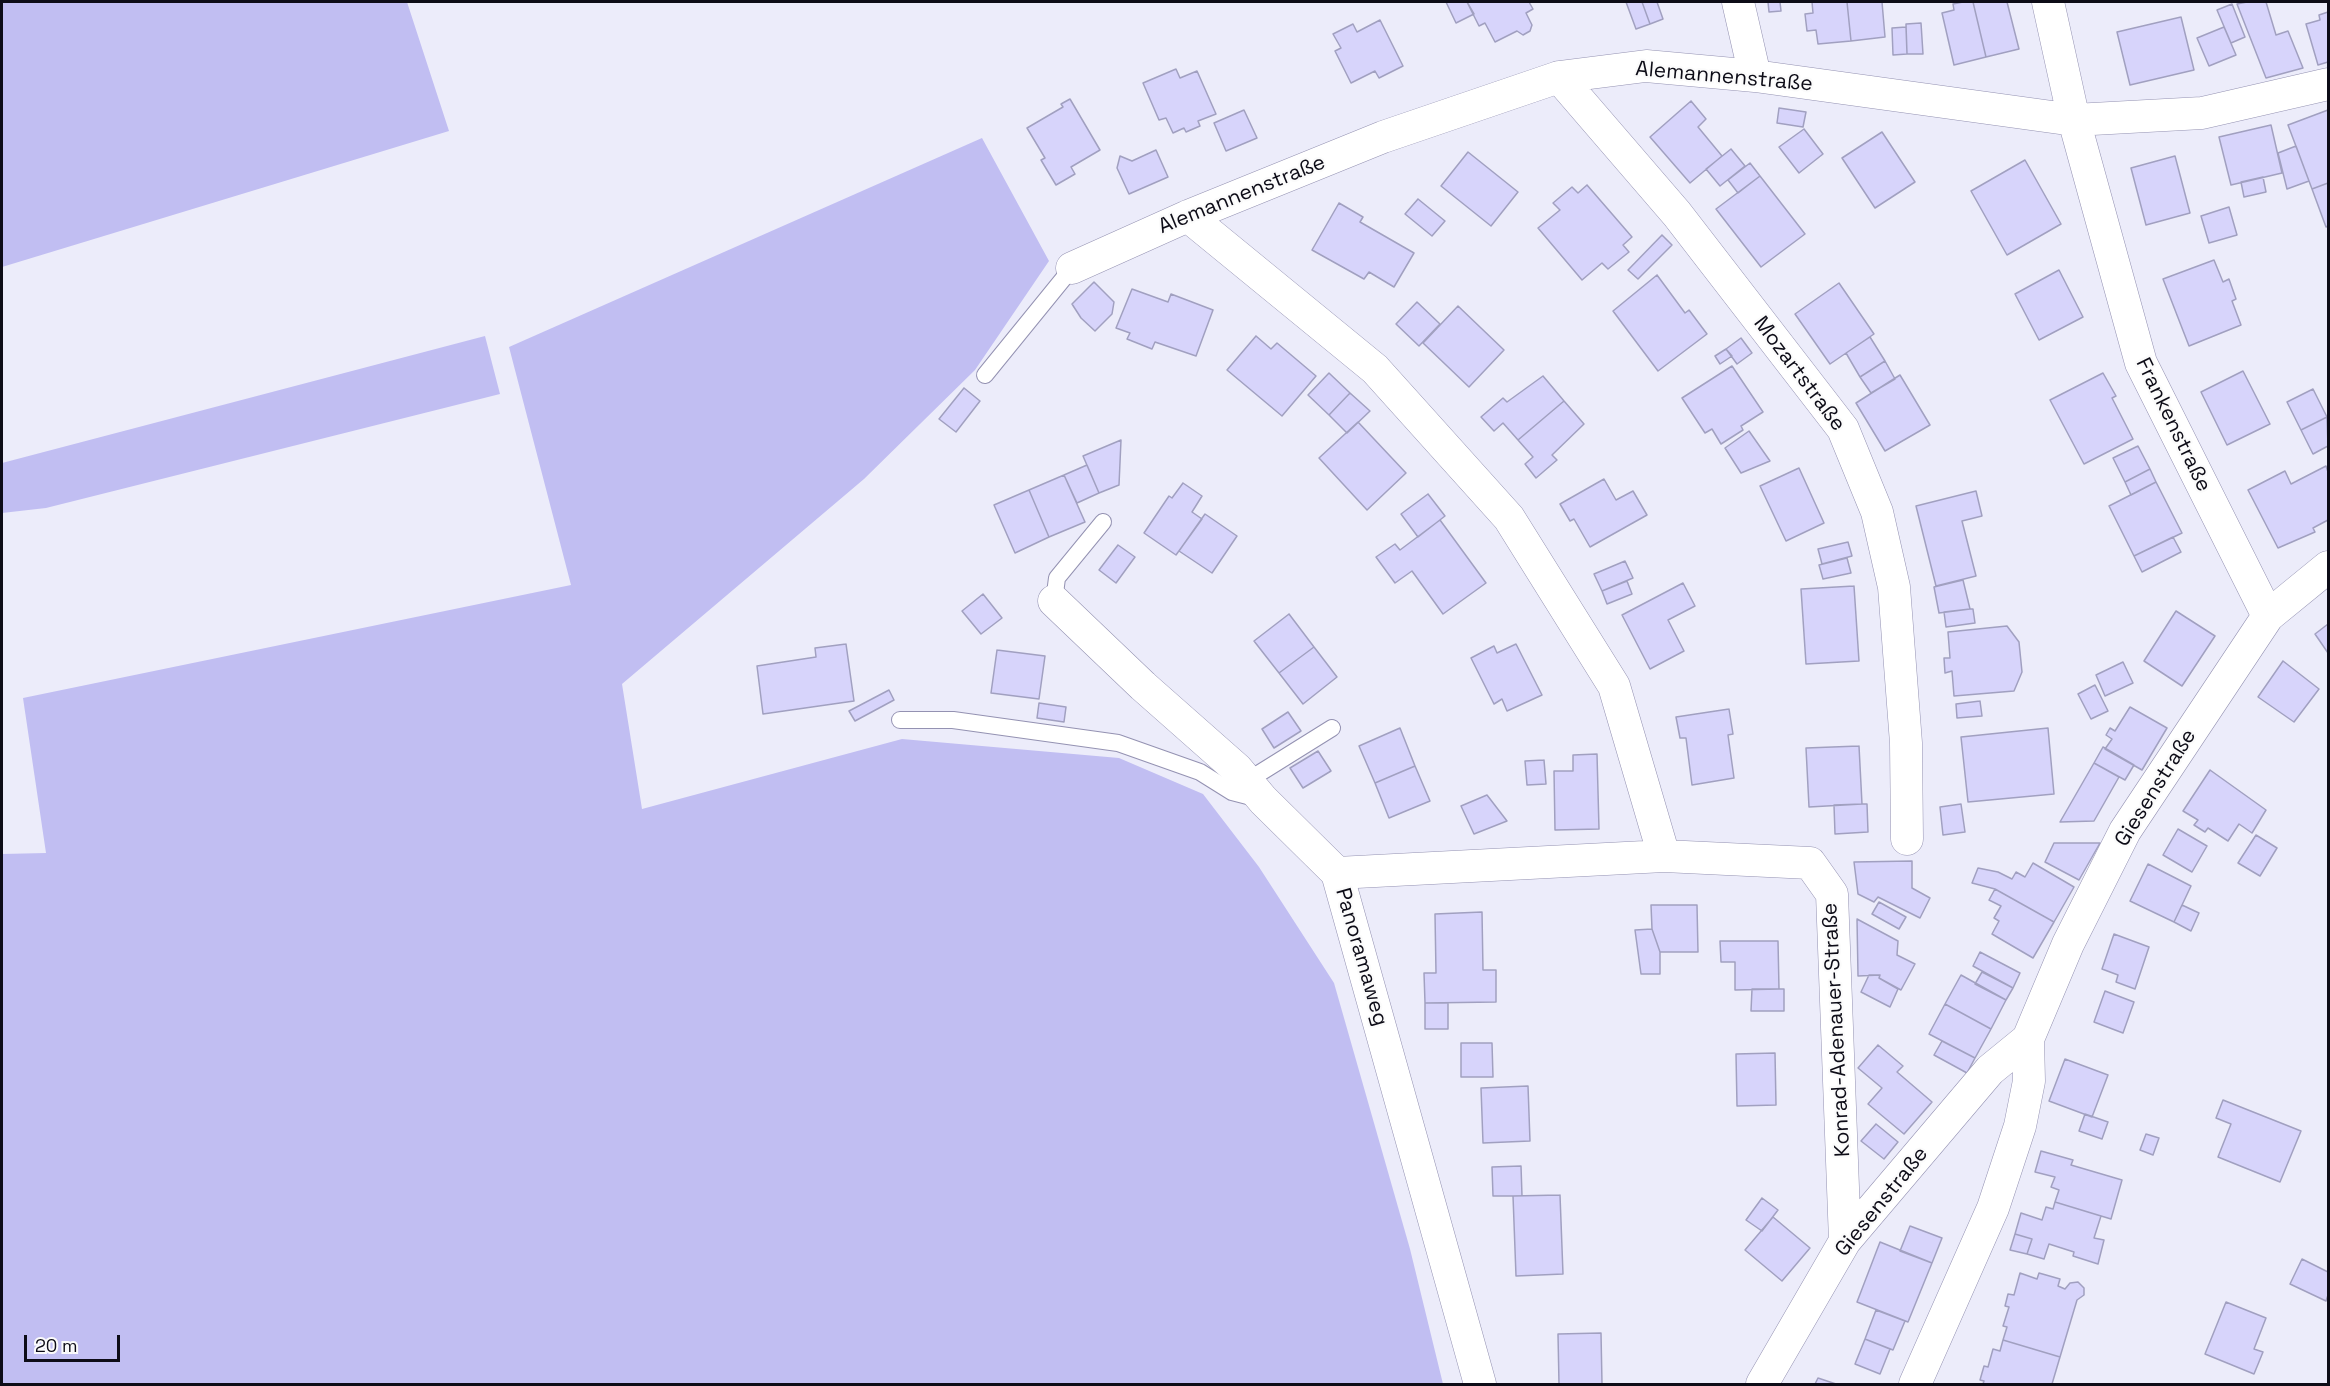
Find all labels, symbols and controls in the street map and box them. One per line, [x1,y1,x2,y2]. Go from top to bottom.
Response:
street label: Alemannenstraße [1634,57,1814,97]
street label: Alemannenstraße [1155,150,1329,240]
street label: Mozartstraße [1748,312,1850,436]
street label: Frankenstraße [2130,354,2216,496]
street label: Giesenstraße [2110,725,2202,851]
street label: Panoramaweg [1329,885,1393,1029]
street label: Konrad-Adenauer-Straße [1818,902,1856,1158]
street label: Giesenstraße [1830,1142,1934,1262]
scale bar [27,1323,123,1361]
text: 20 m [35,1334,78,1357]

